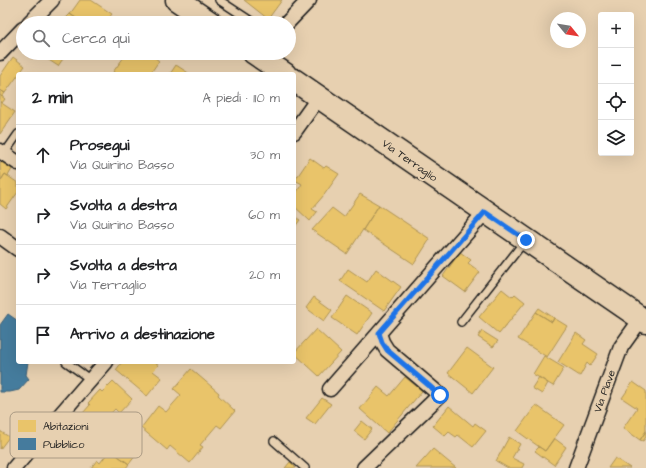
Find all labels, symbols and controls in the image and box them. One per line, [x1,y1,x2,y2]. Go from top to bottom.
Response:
north arrow [550,12,586,48]
map controls [598,12,634,156]
button: + [598,12,634,48]
search box [16,16,296,60]
icon: search [30,27,52,49]
text: Cerca qui [62,28,130,49]
button: − [598,48,634,84]
button: locate [598,84,634,120]
text: 2 min [32,86,73,110]
text: A piedi · 110 m [203,89,280,107]
button: layers [598,120,634,156]
text: Prosegui [70,135,130,156]
street label: Via Terraglio [378,136,441,186]
icon: ahead [32,144,54,166]
text: 30 m [250,146,280,164]
text: Via Quirino Basso [70,156,174,174]
text: Svolta a destra [70,195,177,216]
icon: right [32,204,54,226]
text: 60 m [248,206,280,224]
text: Via Quirino Basso [70,216,174,234]
route end [517,231,535,249]
text: Svolta a destra [70,255,177,276]
icon: right [32,264,54,286]
text: 20 m [249,266,280,284]
text: Via Terraglio [70,276,146,294]
icon: arrive [32,324,54,346]
text: Arrivo a destinazione [70,324,215,345]
street label: Via Piave [590,368,619,415]
route start [431,386,449,404]
legend [10,412,142,458]
text: Abitazioni [43,419,89,434]
text: Pubblico [43,437,85,452]

